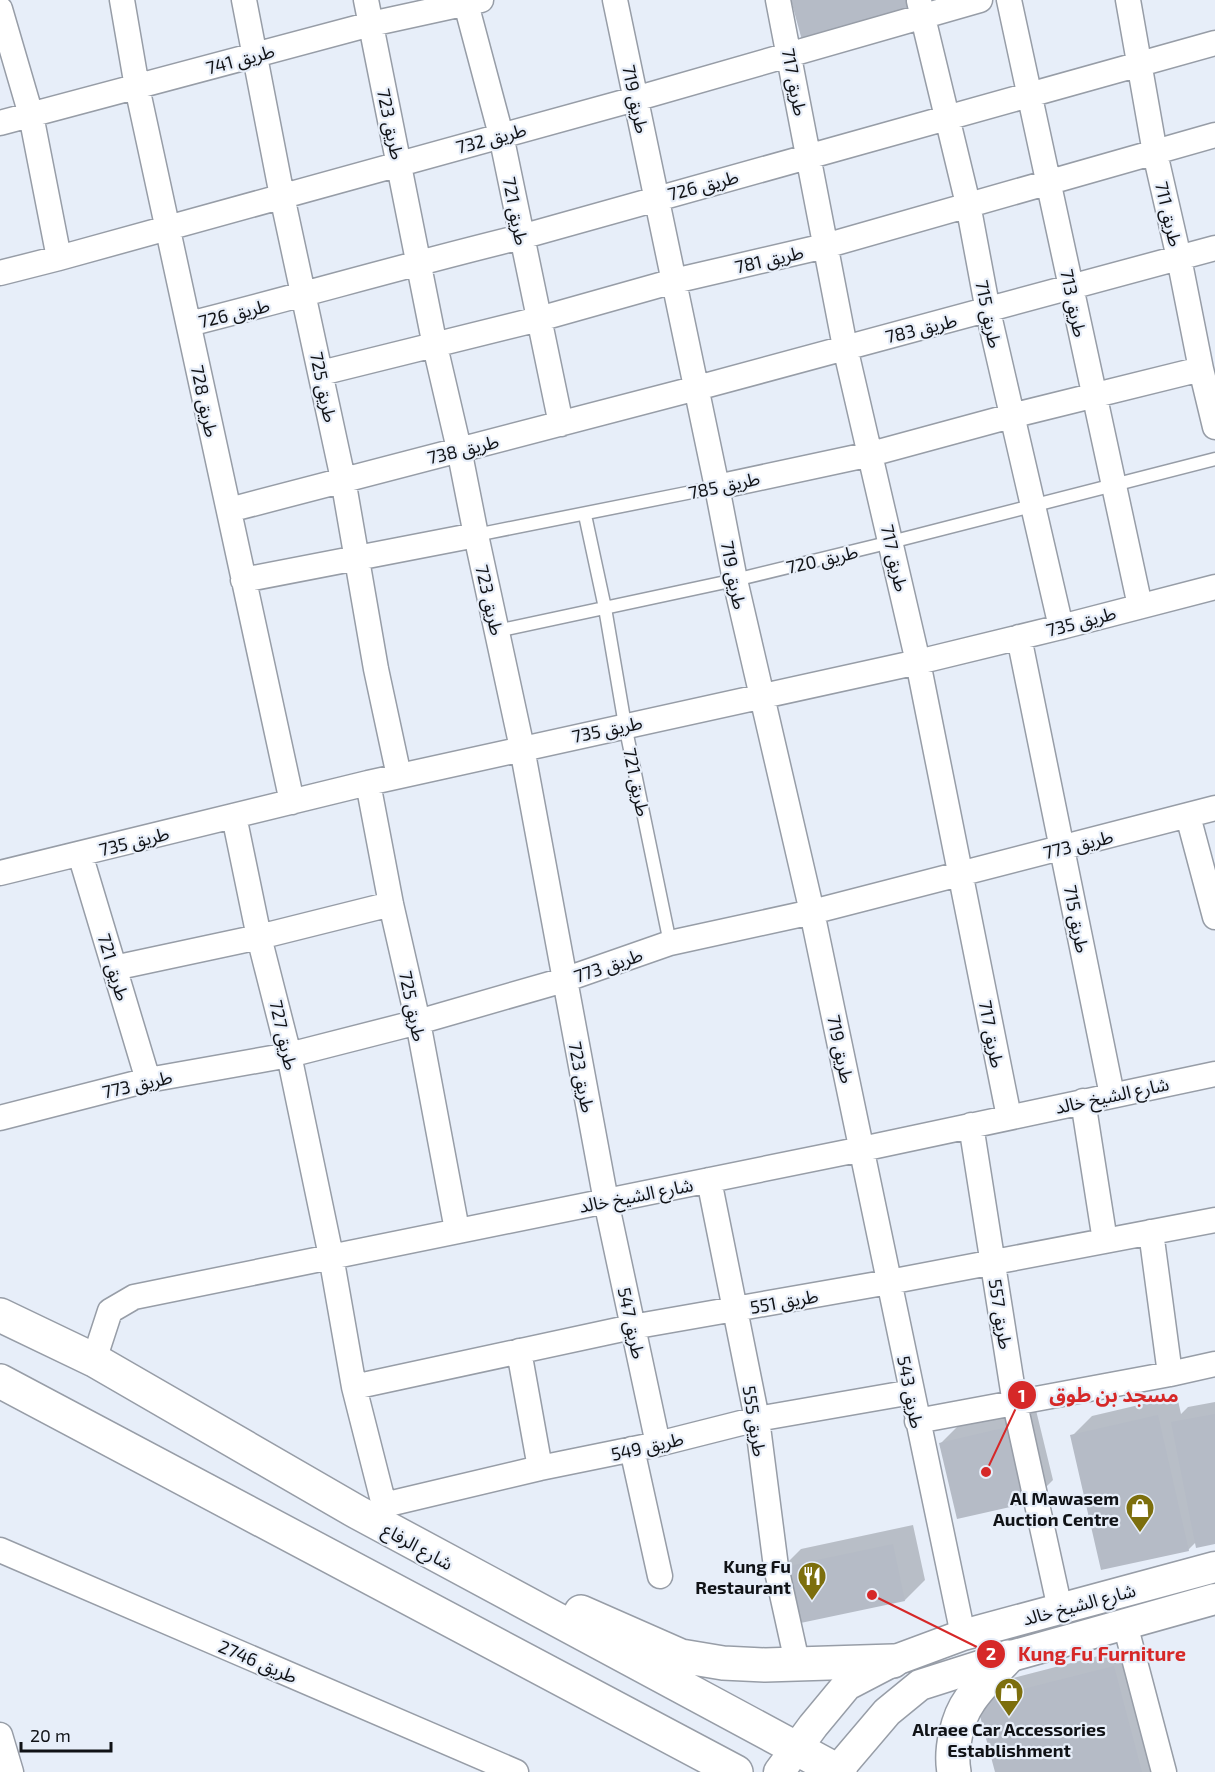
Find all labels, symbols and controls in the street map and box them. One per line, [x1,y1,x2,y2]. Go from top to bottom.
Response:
street label: طريق 741 [203,39,277,80]
street label: طريق 717 [777,46,812,118]
street label: طريق 719 [617,63,654,135]
street label: طريق 723 [372,86,409,162]
street label: طريق 732 [453,118,529,159]
street label: طريق 726 [665,165,741,206]
street label: طريق 721 [498,175,533,247]
street label: طريق 711 [1150,179,1187,249]
street label: طريق 781 [732,240,806,279]
street label: طريق 713 [1055,267,1092,339]
street label: طريق 715 [970,278,1007,350]
street label: طريق 726 [196,294,272,333]
street label: طريق 783 [883,309,959,348]
street label: طريق 725 [305,350,342,425]
street label: طريق 728 [186,363,223,439]
street label: طريق 738 [425,430,501,469]
street label: طريق 785 [686,467,762,504]
street label: طريق 717 [876,522,913,594]
street label: طريق 719 [716,539,751,611]
street label: طريق 720 [784,540,860,579]
street label: طريق 723 [470,562,509,638]
street label: طريق 735 [1044,601,1119,642]
street label: طريق 735 [570,711,645,748]
street label: طريق 721 [618,746,655,818]
street label: طريق 735 [97,822,172,861]
street label: طريق 773 [1041,825,1115,864]
street label: طريق 715 [1059,883,1094,955]
street label: طريق 721 [92,931,135,1004]
street label: طريق 773 [571,943,646,988]
street label: طريق 725 [394,969,431,1044]
street label: طريق 727 [264,998,303,1072]
street label: طريق 717 [974,998,1009,1070]
street label: طريق 719 [822,1013,859,1085]
street label: طريق 723 [563,1040,600,1115]
street label: طريق 773 [100,1065,174,1104]
street label: شارع الشيخ خالد [1053,1072,1172,1122]
street label: شارع الشيخ خالد [577,1173,696,1221]
street label: طريق 557 [984,1277,1017,1351]
street label: طريق 551 [748,1284,820,1319]
street label: طريق 547 [613,1285,650,1361]
street label: طريق 543 [892,1354,929,1430]
callout: مسجد بن طوق [1007,1376,1190,1414]
text: مسجد بن طوق [1049,1382,1179,1407]
street label: طريق 555 [738,1384,771,1458]
text: 1 [1018,1384,1026,1406]
street label: طريق 549 [609,1427,686,1466]
place label: Al Mawasem Auction Centre [993,1487,1119,1530]
shop icon: Al Mawasem Auction Centre [1124,1492,1156,1534]
street label: شارع الرفاع [377,1518,457,1578]
place label: Kung Fu Restaurant [695,1555,792,1598]
restaurant icon: Kung Fu Restaurant [796,1560,828,1602]
street label: شارع الشيخ خالد [1020,1578,1139,1633]
street label: طريق 2746 [215,1635,301,1688]
callout: Kung Fu Furniture [976,1635,1198,1673]
text: Kung Fu Furniture [1018,1641,1186,1665]
text: 2 [986,1642,996,1664]
shop icon: Alraee Car Accessories Establishment [993,1676,1025,1718]
scale bar [21,1715,111,1753]
place label: Alraee Car Accessories Establishment [912,1718,1106,1761]
text: 20 m [30,1724,71,1746]

